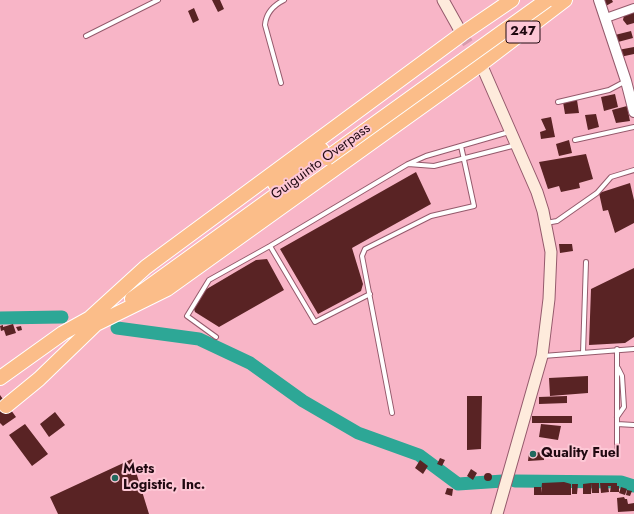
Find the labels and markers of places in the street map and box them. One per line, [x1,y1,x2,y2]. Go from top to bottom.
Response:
place label: Quality Fuel [541,446,620,462]
marker: Quality Fuel [528,449,538,459]
place label: Mets Logistic, Inc. [123,462,205,494]
marker: Mets Logistic, Inc. [110,473,120,483]

